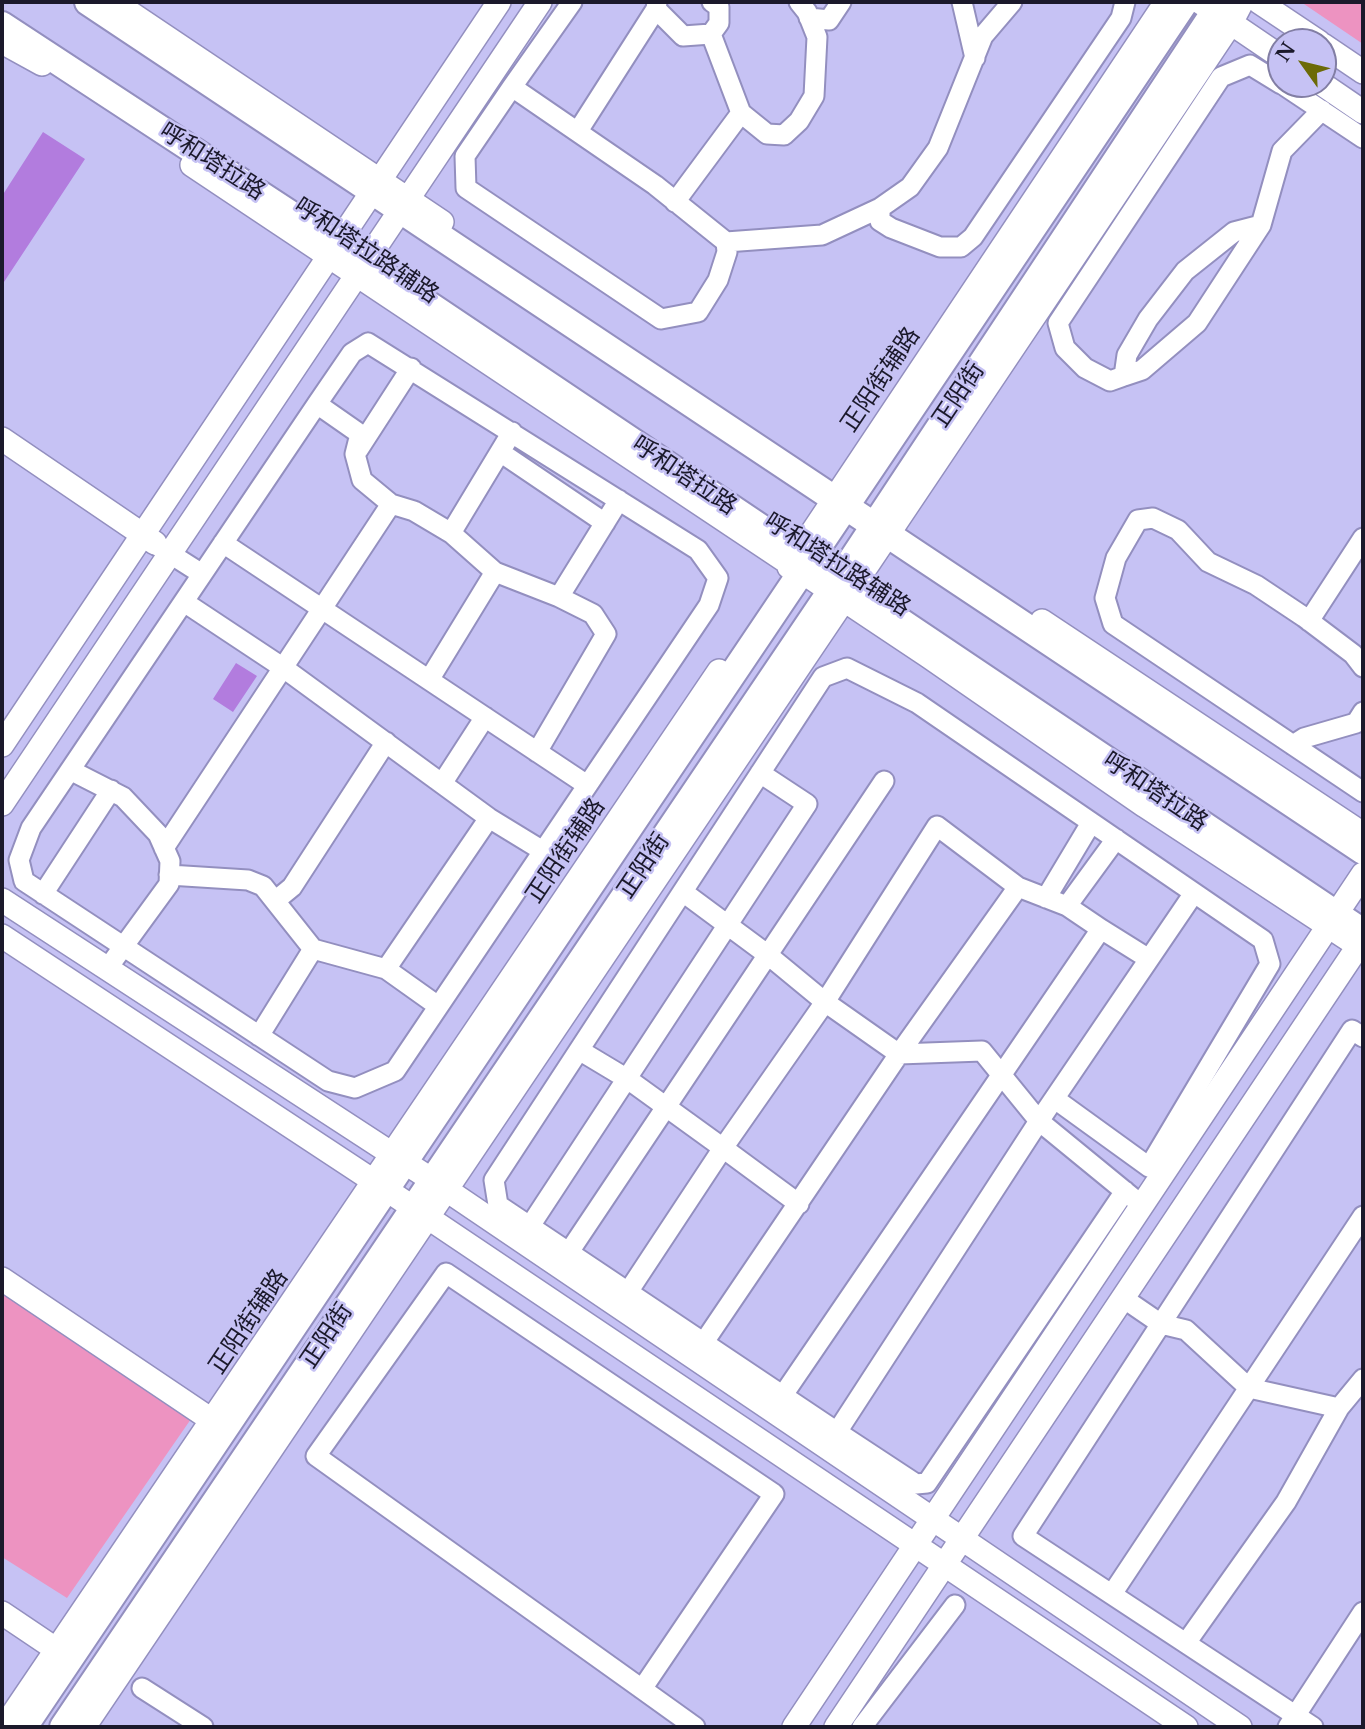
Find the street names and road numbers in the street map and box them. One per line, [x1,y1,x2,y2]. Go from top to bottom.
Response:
street label: 呼和塔拉路 [154,117,270,207]
street label: 呼和塔拉路辅路 [288,192,444,310]
street label: 正阳街辅路 [836,322,926,438]
street label: 正阳街 [927,357,991,433]
street label: 呼和塔拉路 [626,431,742,521]
street label: 呼和塔拉路辅路 [759,507,915,623]
street label: 呼和塔拉路 [1097,747,1213,837]
street label: 正阳街辅路 [521,793,611,909]
street label: 正阳街 [612,828,676,904]
street label: 正阳街辅路 [204,1264,294,1380]
street label: 正阳街 [295,1298,359,1374]

